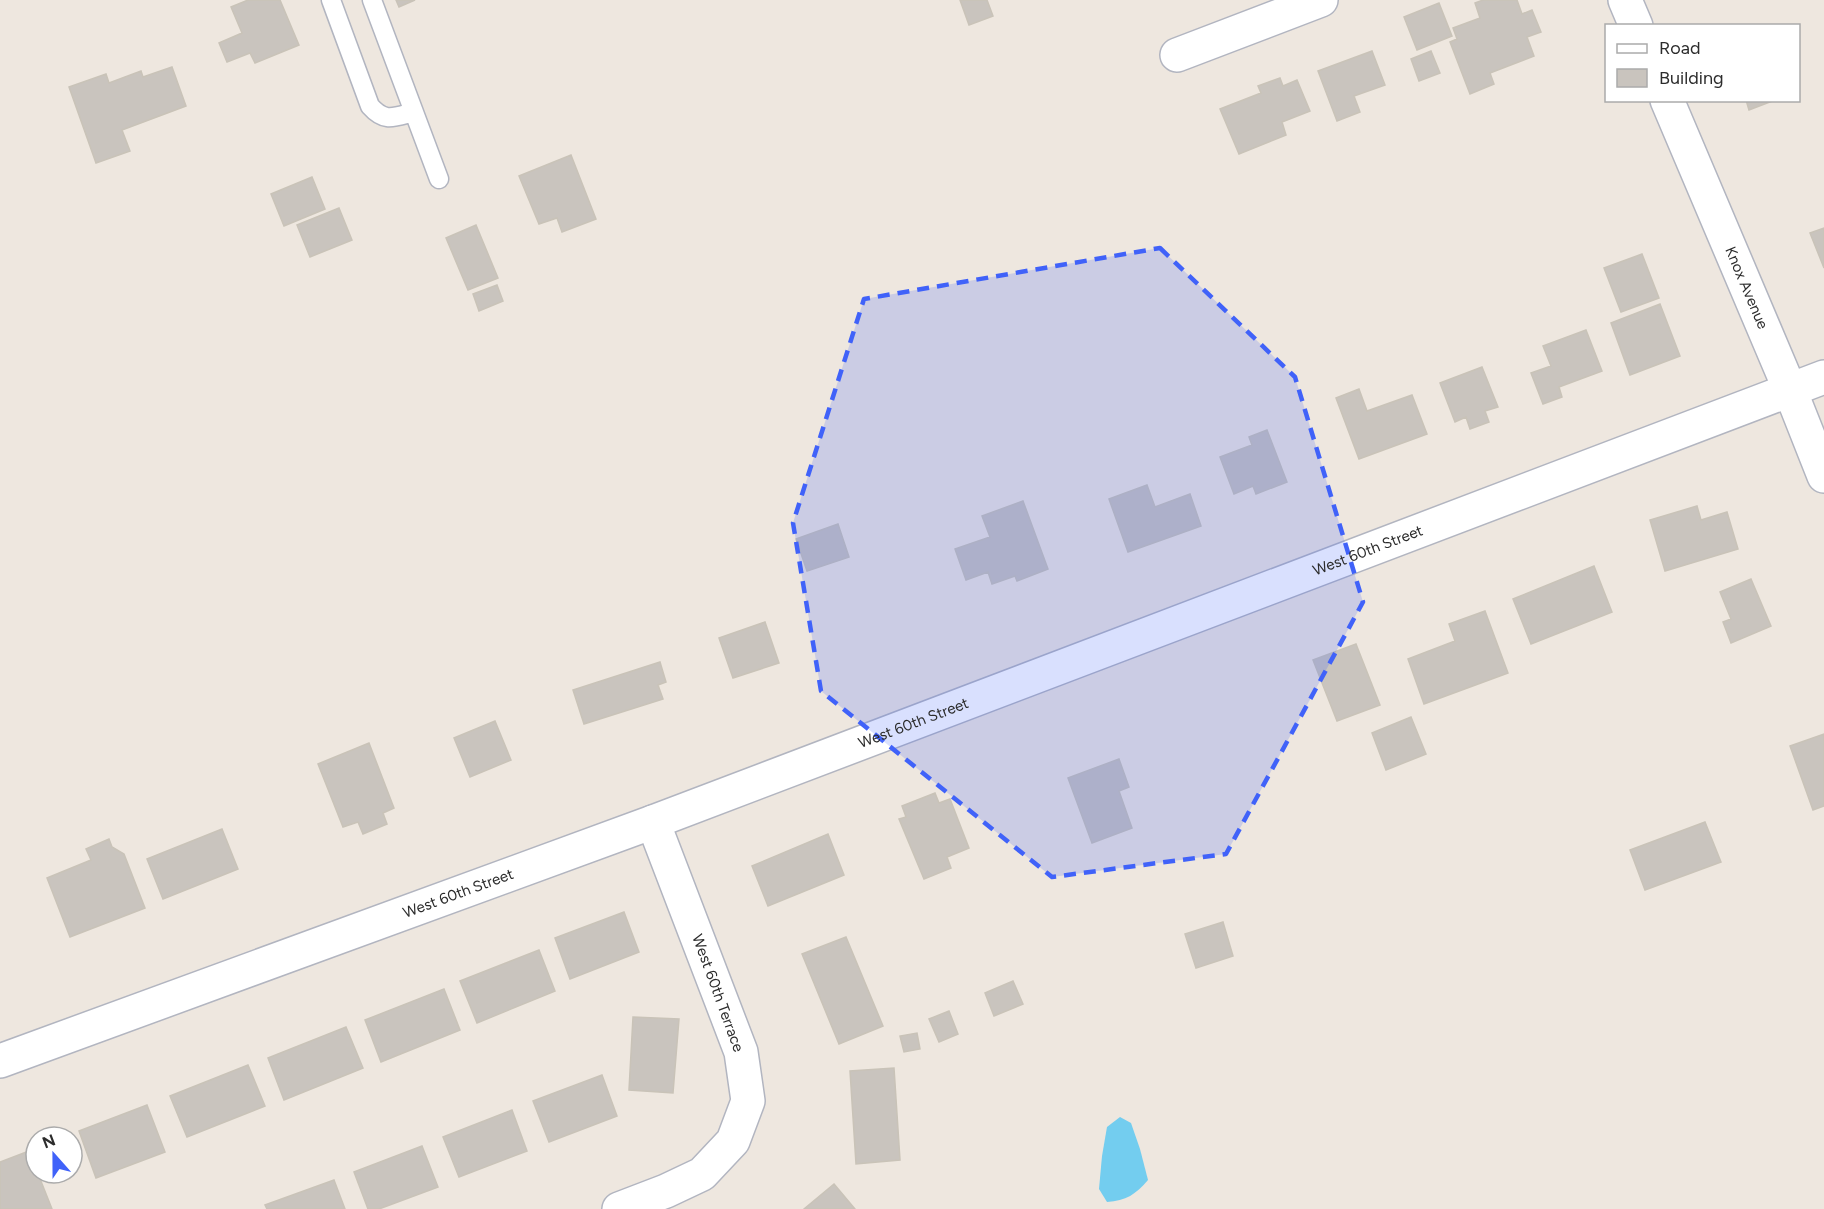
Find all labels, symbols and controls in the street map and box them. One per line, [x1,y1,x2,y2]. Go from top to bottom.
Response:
legend [1605,24,1800,102]
text: Road [1659,37,1700,59]
text: Building [1659,67,1724,89]
street label: Knox Avenue [1721,244,1772,332]
street label: West 60th Street [1310,521,1426,579]
street label: West 60th Street [856,694,971,752]
street label: West 60th Street [401,865,516,922]
street label: West 60th Terrace [688,932,748,1054]
north arrow [24,1125,84,1185]
text: N [40,1130,58,1153]

